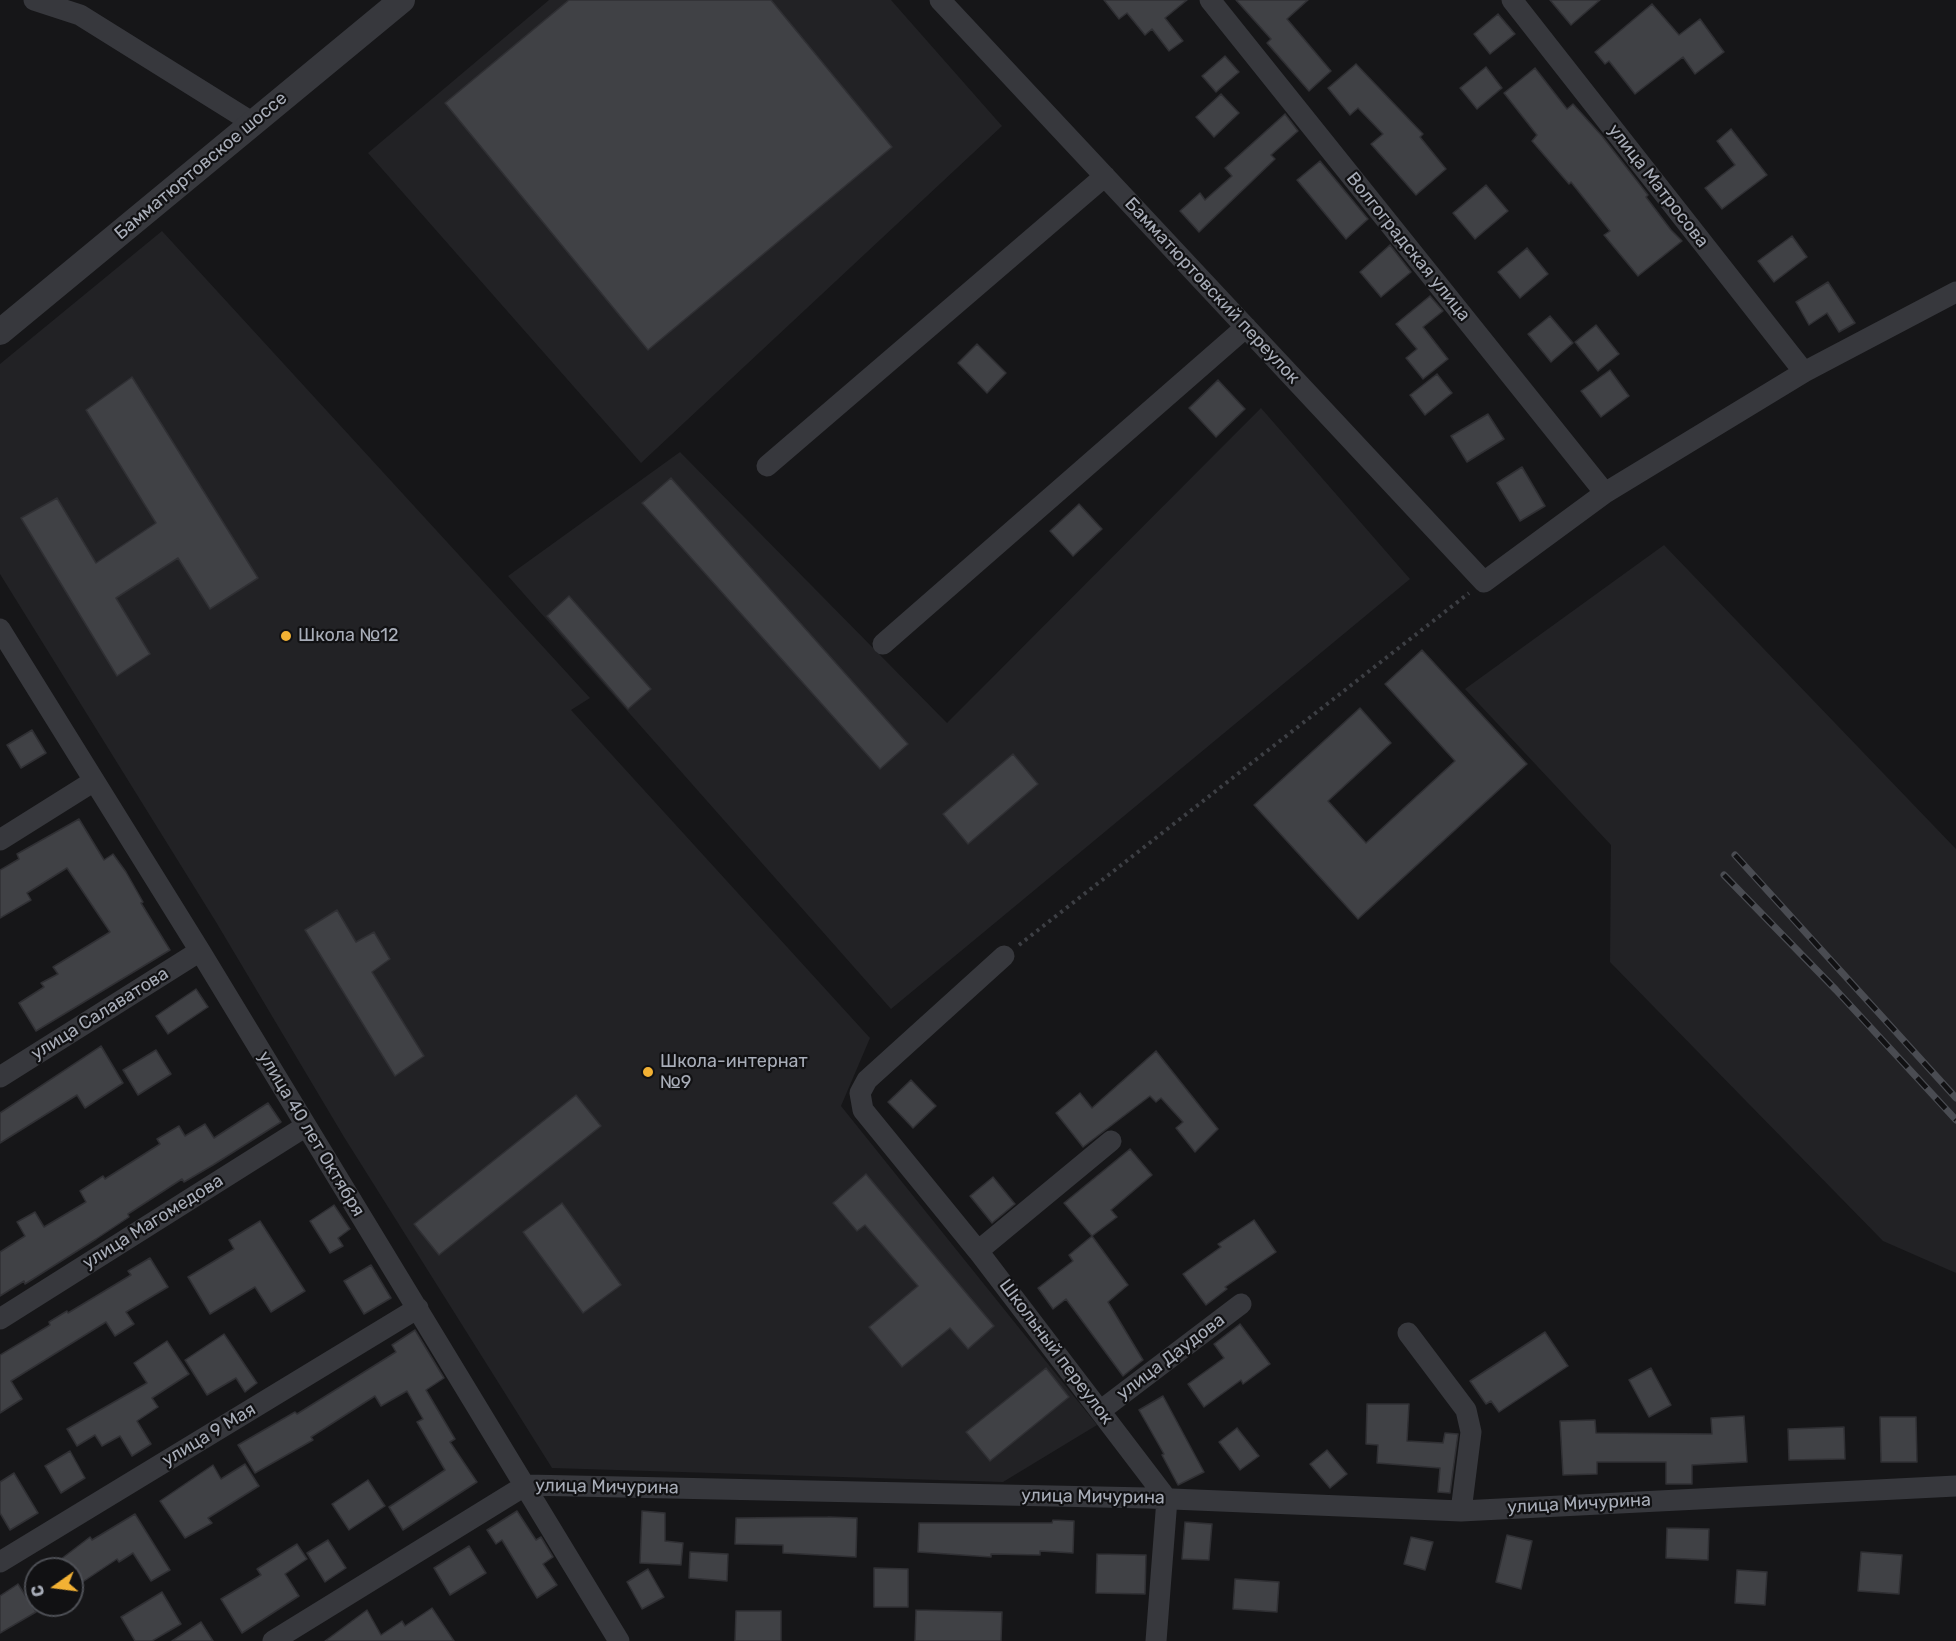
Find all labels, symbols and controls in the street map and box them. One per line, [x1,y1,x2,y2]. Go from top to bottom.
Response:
street label: Бамматюртовское шоссе [110,88,292,244]
street label: улица Матросова [1603,120,1713,252]
street label: Волгоградская улица [1341,168,1475,326]
street label: Бамматюртовский переулок [1120,193,1304,389]
place label: Школа №12 [298,625,399,647]
marker: Школа №12 [279,629,293,643]
street label: улица Салаватова [27,963,173,1065]
street label: улица 40 лет Октября [253,1047,369,1221]
place label: Школа-интернат №9 [660,1051,808,1094]
marker: Школа-интернат №9 [641,1065,655,1079]
street label: улица Магомедова [79,1170,227,1274]
street label: Школьный переулок [994,1275,1118,1429]
street label: улица Даудова [1113,1309,1229,1405]
street label: улица 9 Мая [158,1399,260,1471]
street label: улица Мичурина [535,1475,679,1499]
street label: улица Мичурина [1021,1485,1165,1509]
street label: улица Мичурина [1507,1489,1651,1519]
north arrow [24,1557,84,1617]
text: С [27,1583,49,1599]

